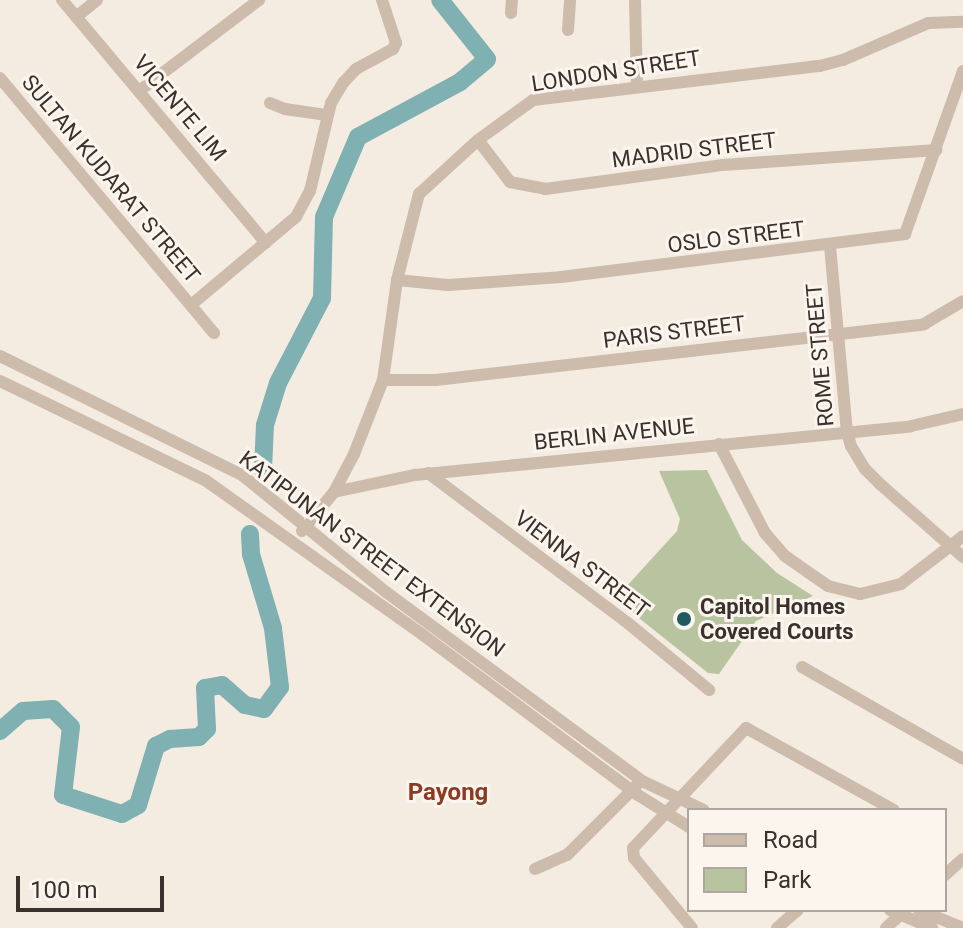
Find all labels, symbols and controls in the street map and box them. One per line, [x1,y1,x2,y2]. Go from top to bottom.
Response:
street label: LONDON STREET [530,45,702,97]
street label: VICENTE LIM [128,50,232,166]
street label: SULTAN KUDARAT STREET [16,69,206,289]
street label: MADRID STREET [610,127,778,173]
street label: OSLO STREET [666,215,806,259]
street label: ROME STREET [801,282,839,428]
street label: PARIS STREET [601,310,747,354]
street label: BERLIN AVENUE [532,412,696,456]
street label: KATIPUNAN STREET EXTENSION [234,445,510,663]
street label: VIENNA STREET [509,505,655,623]
place label: Capitol Homes Covered Courts [700,593,854,644]
marker: Capitol Homes Covered Courts [675,610,693,628]
district label: Payong [408,779,488,807]
legend [687,808,947,912]
text: Road [763,826,818,854]
scale bar [20,860,168,910]
text: Park [763,866,811,894]
text: 100 m [30,876,97,904]

